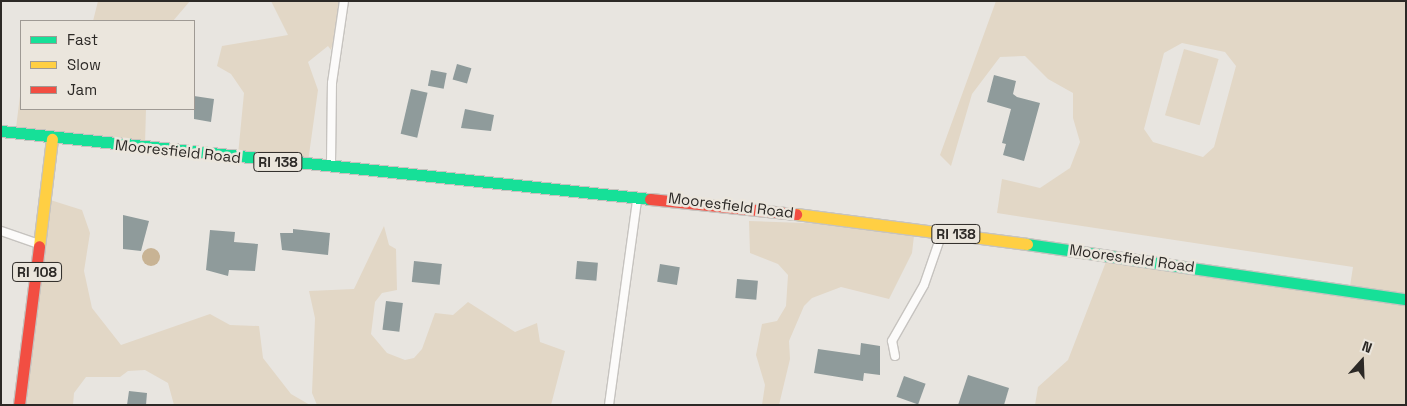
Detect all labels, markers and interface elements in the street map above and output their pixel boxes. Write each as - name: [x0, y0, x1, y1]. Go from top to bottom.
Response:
- legend: [20, 20, 195, 110]
- text: Fast: [67, 30, 98, 49]
- text: Slow: [67, 55, 101, 74]
- text: Jam: [67, 80, 97, 99]
- street label: Mooresfield Road: [114, 135, 242, 167]
- road number: RI 138: [253, 150, 303, 173]
- street label: Mooresfield Road: [667, 188, 795, 222]
- road number: RI 138: [931, 222, 981, 245]
- street label: Mooresfield Road: [1068, 240, 1196, 276]
- road number: RI 108: [12, 260, 62, 284]
- north arrow: [1337, 336, 1387, 386]
- text: N: [1360, 337, 1375, 357]

